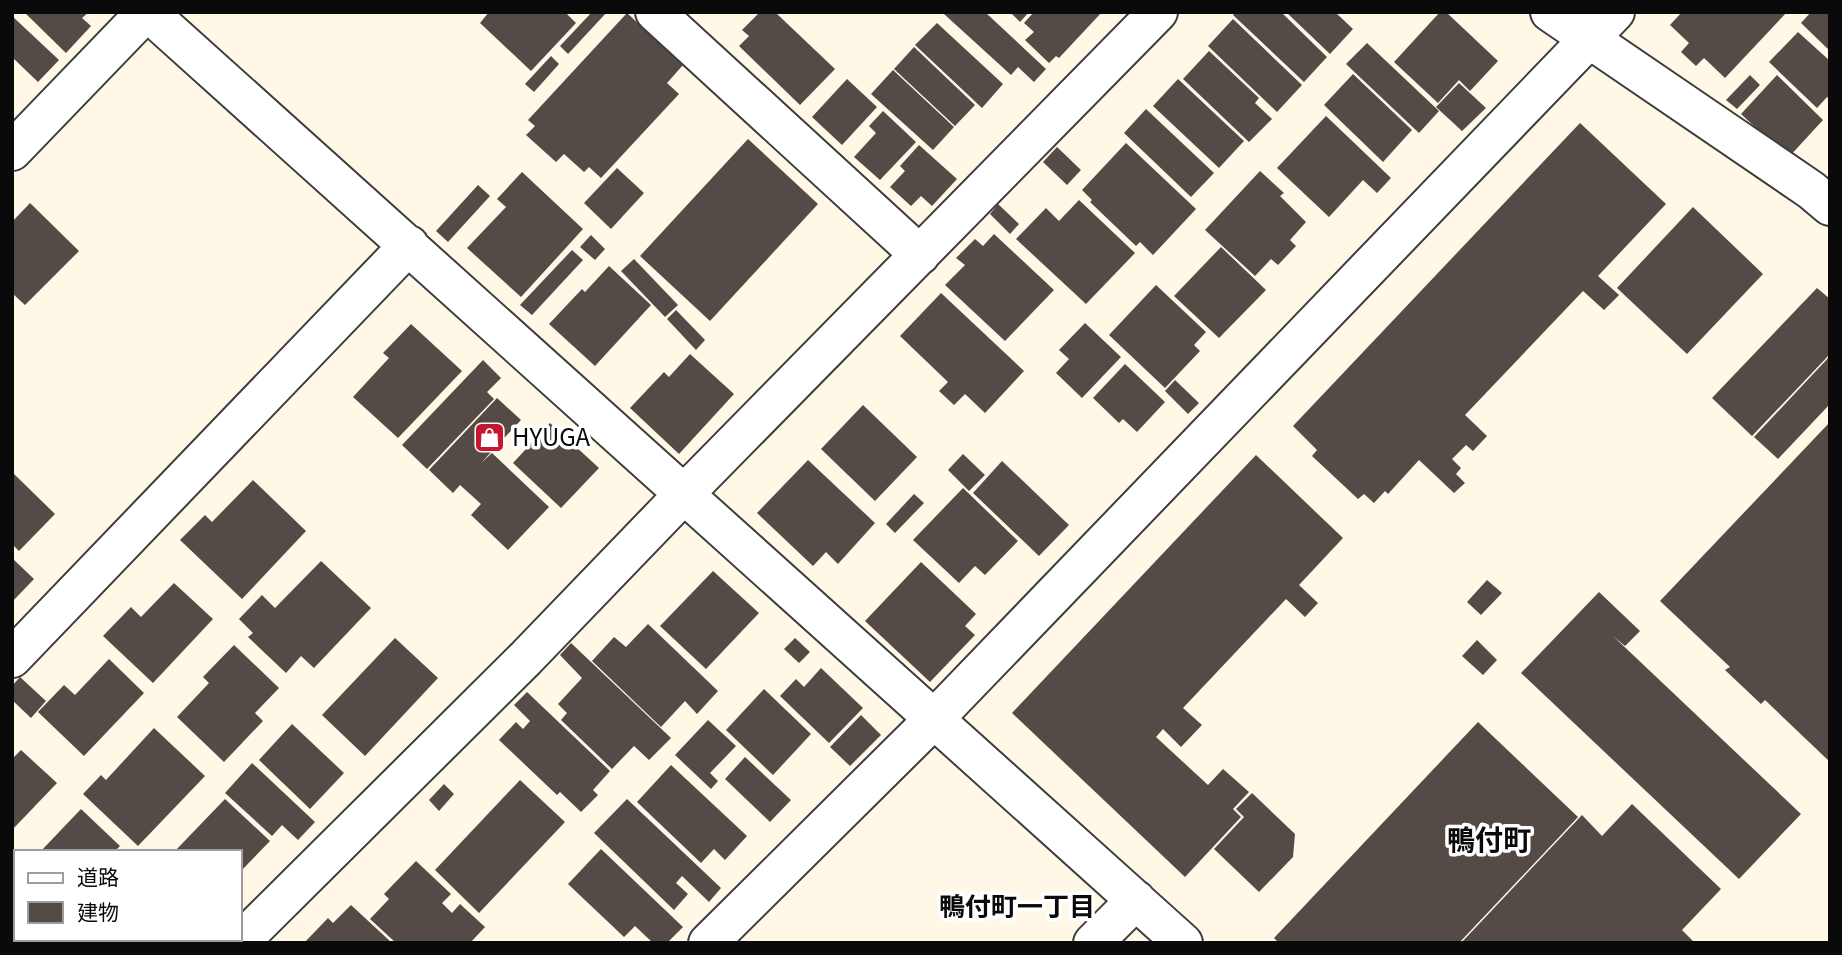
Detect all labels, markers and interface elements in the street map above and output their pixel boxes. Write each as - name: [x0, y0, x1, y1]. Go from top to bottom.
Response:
- place label: HYUGA: [512, 418, 591, 453]
- shop icon: HYUGA: [472, 421, 506, 455]
- district label: 鴨付町: [1447, 818, 1531, 858]
- legend: [14, 850, 242, 941]
- text: 道路: [77, 861, 119, 891]
- district label: 鴨付町一丁目: [939, 886, 1095, 923]
- text: 建物: [77, 896, 119, 926]

